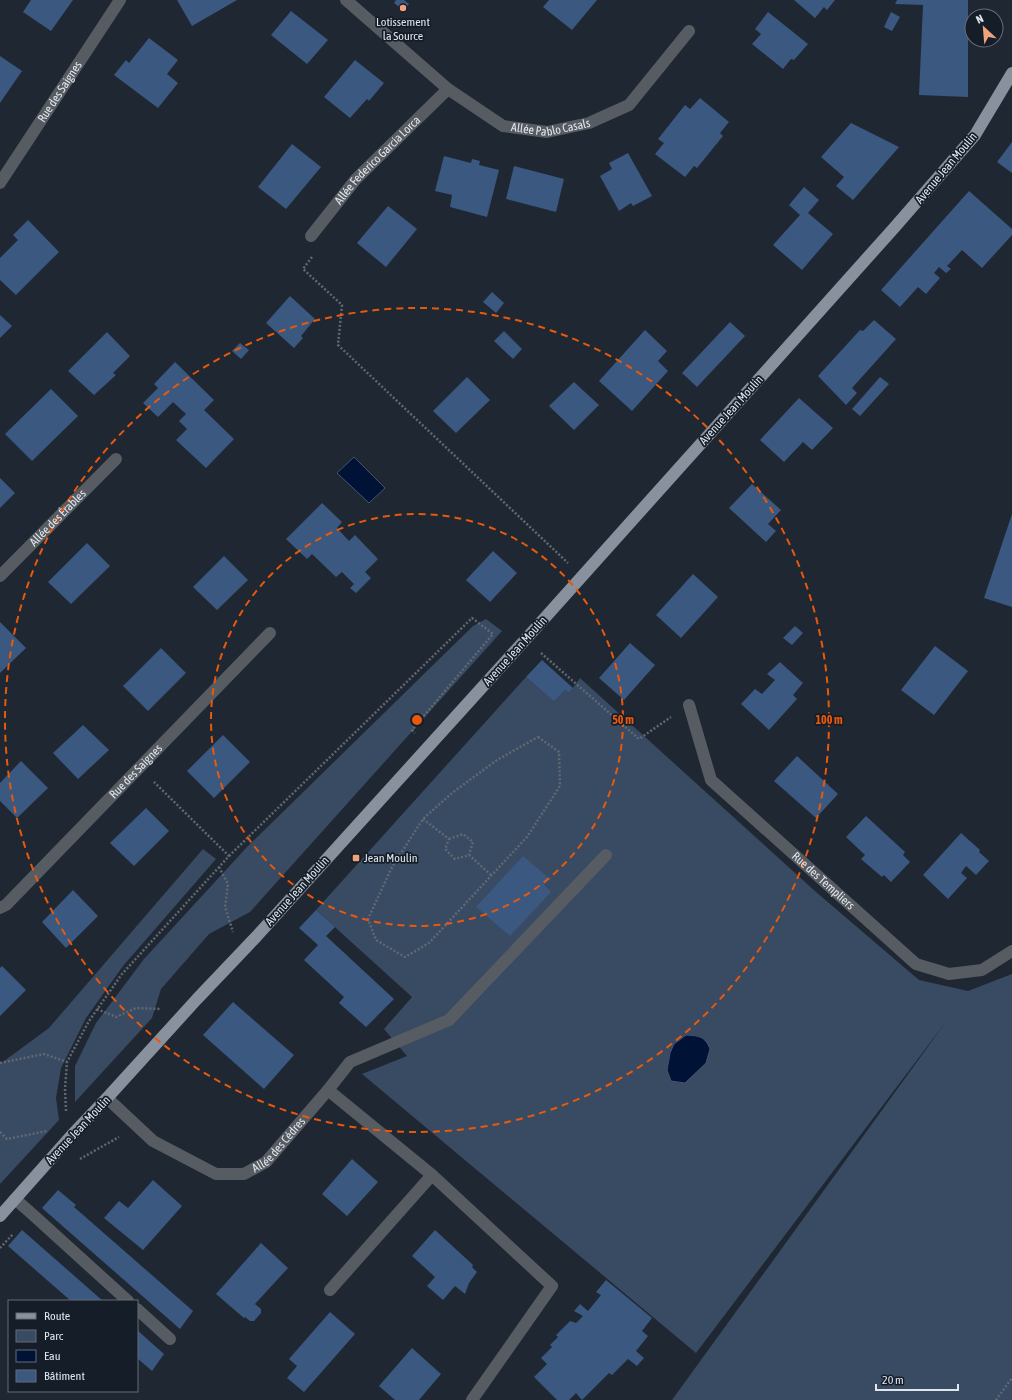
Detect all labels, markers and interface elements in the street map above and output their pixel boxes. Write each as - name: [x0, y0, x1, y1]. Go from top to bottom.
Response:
- marker: Lotissement la Source: [398, 3, 408, 13]
- north arrow: [964, 8, 1004, 48]
- text: N: [974, 12, 985, 26]
- place label: Lotissement la Source: [376, 15, 430, 43]
- street label: Rue des Saignes: [35, 59, 85, 125]
- street label: Allée Federico Garcia Lorca: [332, 113, 423, 207]
- street label: Allée Pablo Casals: [510, 116, 592, 139]
- street label: Avenue Jean Moulin: [912, 130, 980, 206]
- street label: Avenue Jean Moulin: [696, 372, 766, 448]
- street label: Allée des Érables: [27, 486, 89, 549]
- street label: Avenue Jean Moulin: [480, 613, 550, 689]
- centre of rings: [410, 713, 424, 727]
- text: 50 m: [612, 713, 634, 727]
- text: 100 m: [815, 713, 843, 727]
- street label: Rue des Saignes: [106, 741, 165, 801]
- street label: Rue des Templiers: [789, 849, 858, 913]
- place label: Jean Moulin: [364, 851, 418, 865]
- street label: Avenue Jean Moulin: [262, 853, 332, 929]
- marker: Jean Moulin: [351, 853, 361, 863]
- street label: Avenue Jean Moulin: [43, 1093, 113, 1167]
- street label: Allée des Cédres: [250, 1115, 308, 1175]
- legend: [8, 1300, 138, 1392]
- text: Route: [44, 1309, 70, 1323]
- text: Parc: [44, 1329, 64, 1343]
- text: Eau: [44, 1349, 61, 1363]
- scale bar: [876, 1366, 958, 1392]
- text: Bâtiment: [44, 1369, 85, 1383]
- text: 20 m: [882, 1373, 904, 1387]

